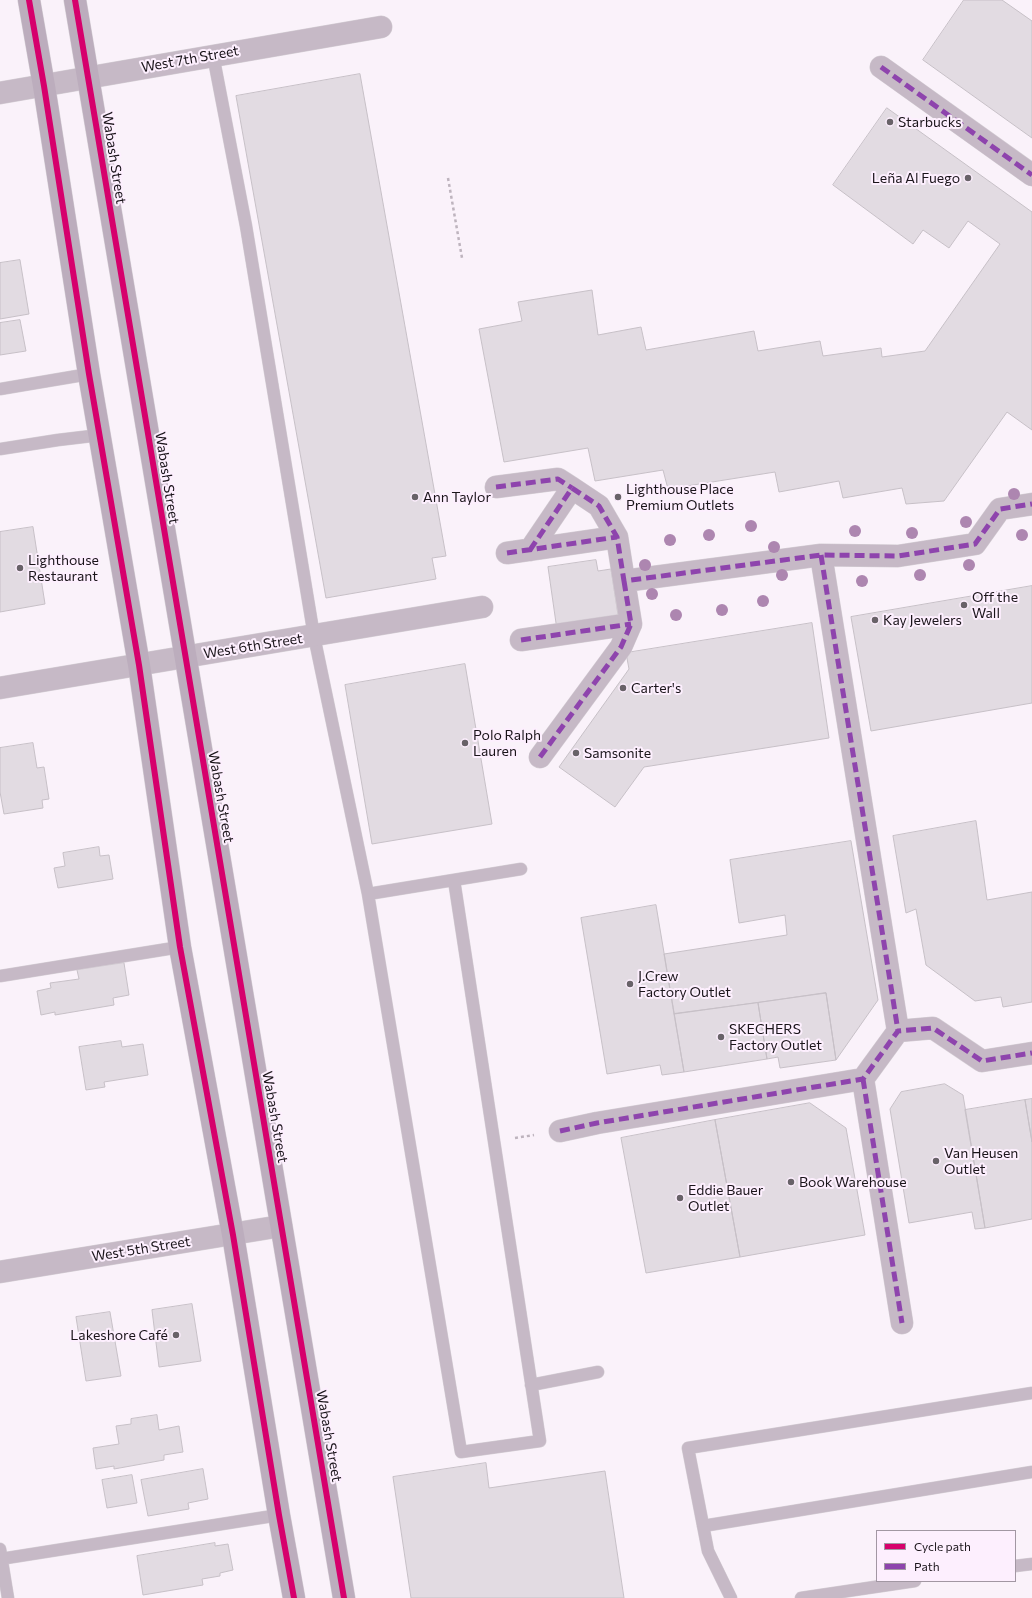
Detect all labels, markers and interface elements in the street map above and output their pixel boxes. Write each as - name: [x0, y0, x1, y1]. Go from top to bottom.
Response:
- street label: West 7th Street: [140, 42, 240, 76]
- street label: Wabash Street: [98, 111, 130, 205]
- place label: Starbucks: [898, 114, 962, 130]
- marker: Starbucks: [885, 117, 895, 127]
- place label: Leña Al Fuego: [872, 170, 960, 186]
- marker: Leña Al Fuego: [963, 173, 973, 183]
- street label: Wabash Street: [151, 431, 183, 525]
- place label: Lighthouse Place Premium Outlets: [626, 481, 734, 514]
- place label: Ann Taylor: [423, 489, 491, 505]
- marker: Ann Taylor: [410, 492, 420, 502]
- marker: Lighthouse Place Premium Outlets: [613, 492, 623, 502]
- place label: Lighthouse Restaurant: [28, 552, 99, 584]
- marker: Lighthouse Restaurant: [15, 563, 25, 573]
- place label: Off the Wall: [972, 589, 1018, 622]
- marker: Off the Wall: [959, 600, 969, 610]
- place label: Kay Jewelers: [883, 612, 962, 628]
- marker: Kay Jewelers: [870, 615, 880, 625]
- street label: West 6th Street: [202, 630, 304, 662]
- place label: Carter's: [631, 680, 681, 696]
- marker: Carter's: [618, 683, 628, 693]
- place label: Polo Ralph Lauren: [473, 727, 541, 760]
- marker: Polo Ralph Lauren: [460, 738, 470, 748]
- place label: Samsonite: [584, 745, 651, 761]
- marker: Samsonite: [571, 748, 581, 758]
- street label: Wabash Street: [205, 750, 237, 844]
- place label: J.Crew Factory Outlet: [638, 968, 731, 1000]
- marker: J.Crew Factory Outlet: [625, 979, 635, 989]
- place label: SKECHERS Factory Outlet: [729, 1021, 822, 1054]
- marker: SKECHERS Factory Outlet: [716, 1032, 726, 1042]
- street label: Wabash Street: [259, 1070, 291, 1164]
- place label: Van Heusen Outlet: [944, 1145, 1018, 1178]
- marker: Van Heusen Outlet: [931, 1156, 941, 1166]
- place label: Book Warehouse: [799, 1174, 907, 1190]
- marker: Book Warehouse: [786, 1177, 796, 1187]
- place label: Eddie Bauer Outlet: [688, 1182, 763, 1214]
- marker: Eddie Bauer Outlet: [675, 1193, 685, 1203]
- street label: West 5th Street: [91, 1233, 191, 1265]
- place label: Lakeshore Café: [70, 1327, 168, 1343]
- marker: Lakeshore Café: [171, 1330, 181, 1340]
- street label: Wabash Street: [313, 1389, 345, 1483]
- legend: [876, 1530, 1016, 1582]
- text: Cycle path: [914, 1539, 971, 1553]
- text: Path: [914, 1559, 940, 1573]

